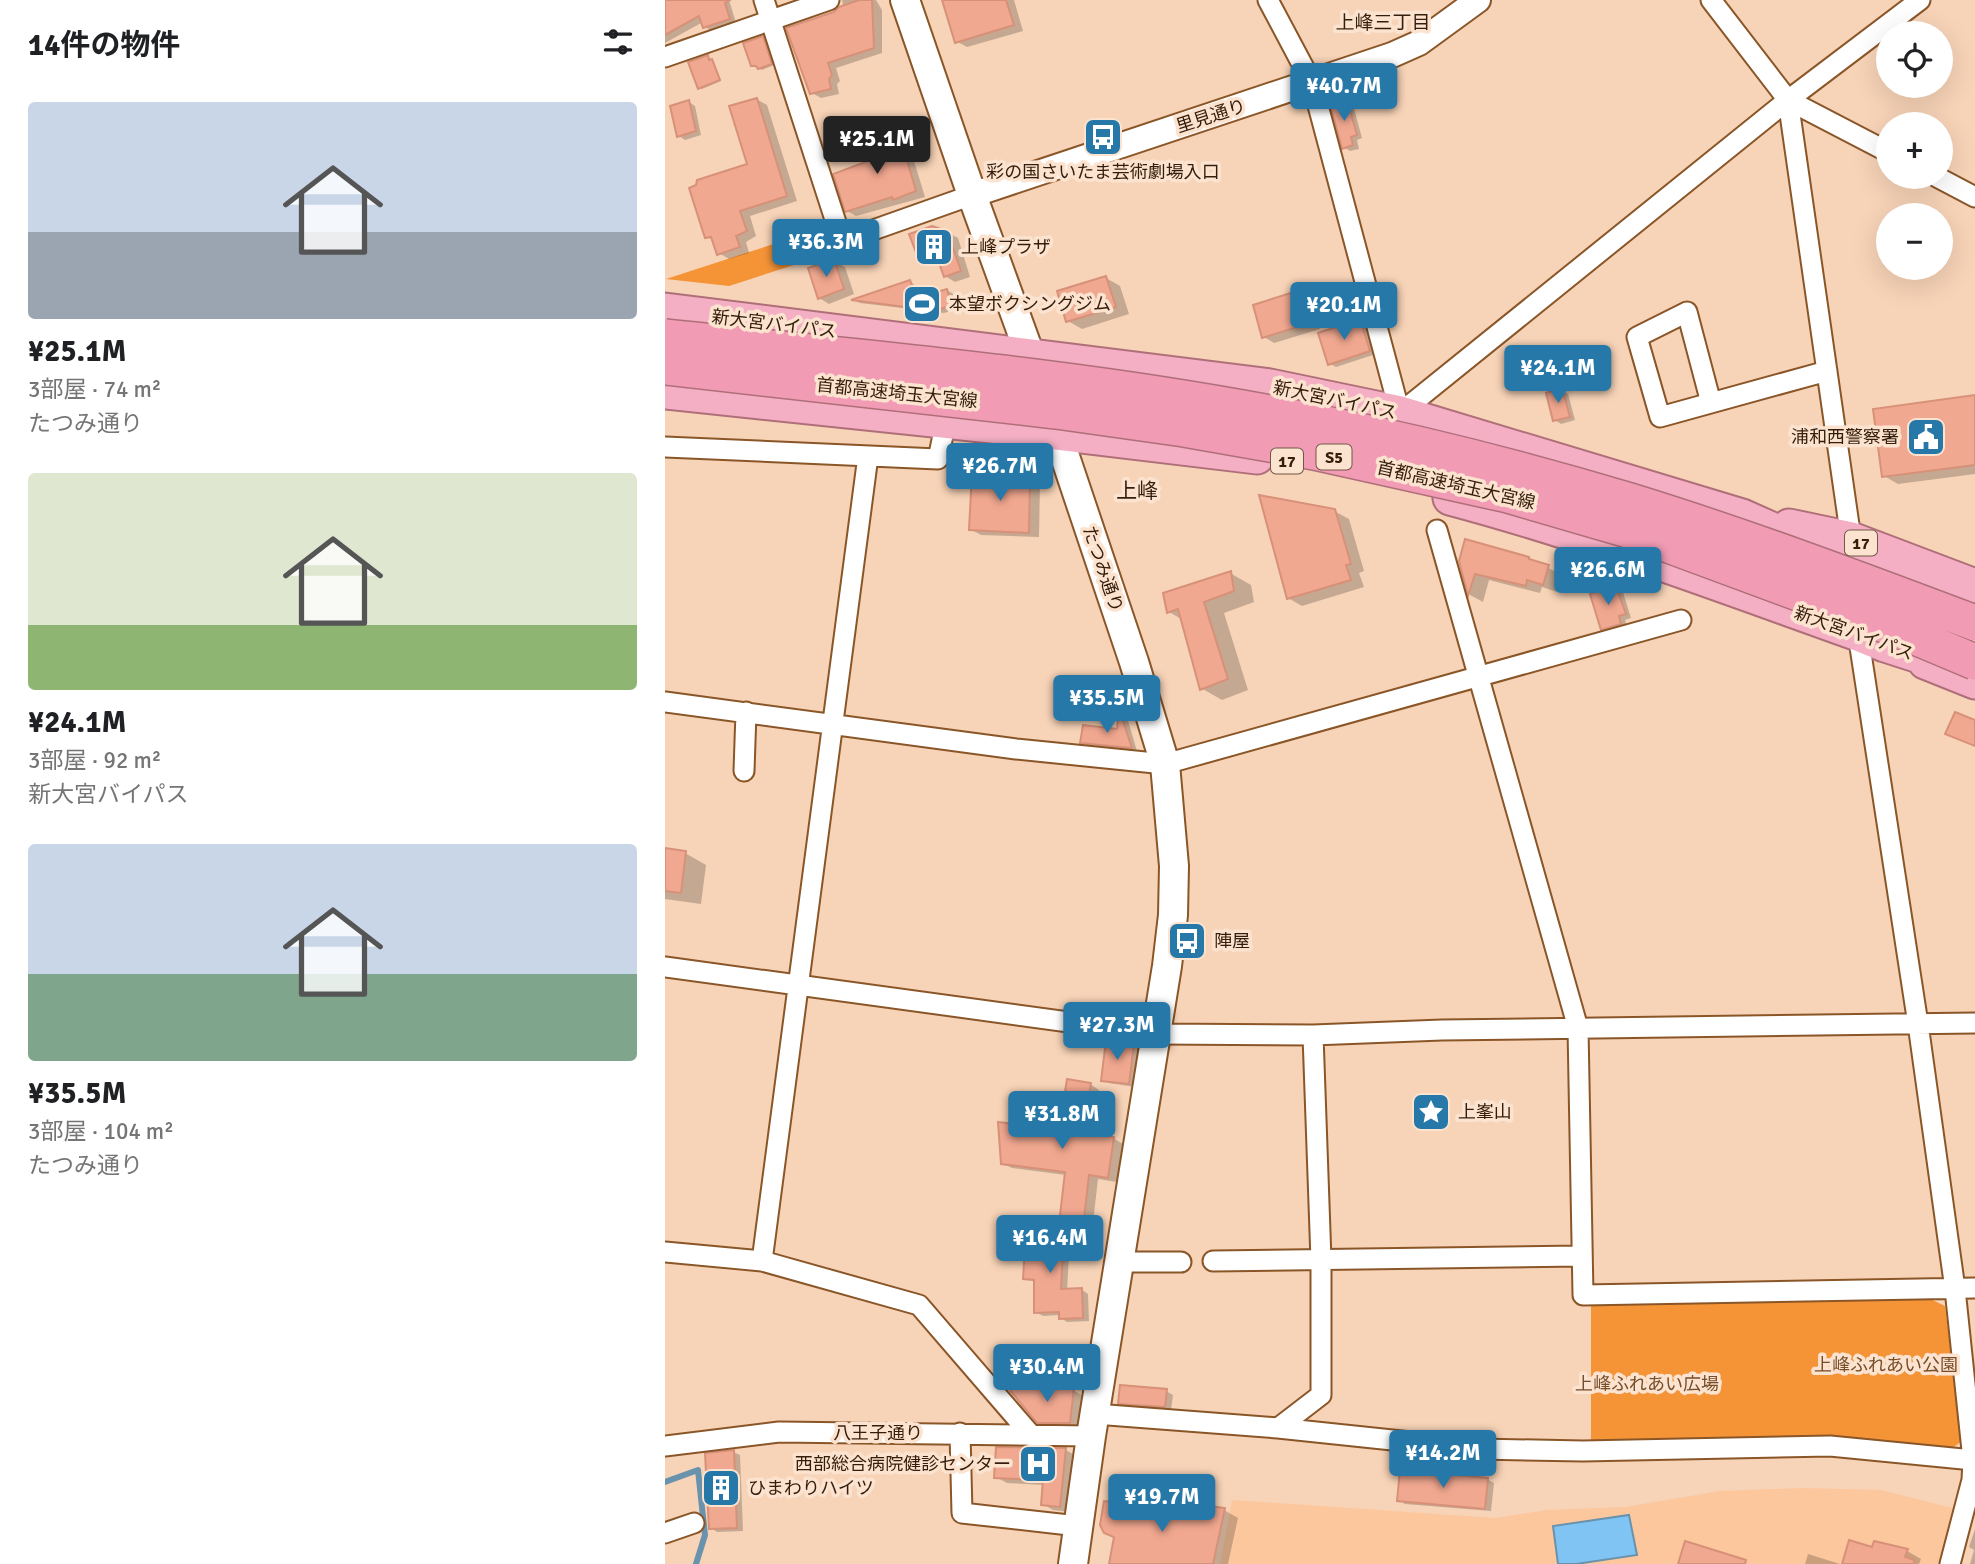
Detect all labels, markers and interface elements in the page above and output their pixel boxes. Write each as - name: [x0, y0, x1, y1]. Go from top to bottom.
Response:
- district label: 上峰三丁目: [1335, 11, 1431, 35]
- map controls: [1876, 21, 1953, 280]
- button: locate: [1876, 21, 1953, 98]
- icon: filters: [599, 23, 637, 61]
- text: 14件の物件: [28, 27, 180, 64]
- pin: ¥40.7M: [1287, 64, 1401, 123]
- text: ¥40.7M: [1306, 71, 1382, 100]
- street label: 里見通り: [1173, 94, 1249, 138]
- button: +: [1876, 112, 1953, 189]
- pin: ¥25.1M: [820, 116, 934, 176]
- bus stop icon: 彩の国さいたま芸術劇場入口: [1082, 116, 1124, 158]
- text: ¥25.1M: [839, 124, 915, 153]
- icon: home: [270, 147, 396, 273]
- place label: 彩の国さいたま芸術劇場入口: [986, 161, 1220, 183]
- button: −: [1876, 203, 1953, 280]
- pin: ¥36.3M: [769, 219, 883, 279]
- building icon: 上峰プラザ: [913, 226, 955, 268]
- text: ¥36.3M: [788, 227, 864, 256]
- place label: 上峰プラザ: [961, 236, 1051, 258]
- pin: ¥20.1M: [1287, 282, 1401, 342]
- sports icon: 本望ボクシングジム: [901, 283, 943, 325]
- text: ¥20.1M: [1306, 290, 1382, 319]
- place label: 本望ボクシングジム: [949, 293, 1111, 315]
- street label: 新大宮バイパス: [710, 305, 838, 343]
- text: ¥25.1M: [28, 333, 126, 370]
- pin: ¥24.1M: [1501, 346, 1615, 405]
- text: ¥24.1M: [1520, 353, 1596, 382]
- street label: 首都高速埼玉大宮線: [815, 374, 979, 412]
- text: 3部屋 · 74 m²: [28, 375, 161, 404]
- street label: 新大宮バイパス: [1271, 376, 1399, 424]
- text: たつみ通り: [28, 409, 143, 438]
- public building icon: 浦和西警察署: [1905, 416, 1947, 458]
- place label: 浦和西警察署: [1791, 426, 1899, 448]
- pin: ¥26.7M: [943, 444, 1057, 503]
- road number: S5: [1317, 445, 1351, 470]
- road number: 17: [1271, 448, 1303, 474]
- text: ¥26.7M: [962, 451, 1038, 480]
- street label: 首都高速埼玉大宮線: [1375, 456, 1537, 514]
- district label: 上峰: [1116, 478, 1158, 504]
- icon: home: [270, 518, 396, 644]
- street label: たつみ通り: [1078, 523, 1128, 615]
- road number: 17: [1845, 530, 1877, 556]
- pin: ¥26.6M: [1551, 548, 1665, 607]
- text: ¥26.6M: [1570, 555, 1646, 584]
- street label: 新大宮バイパス: [1791, 601, 1917, 665]
- pin: ¥35.5M: [1050, 676, 1164, 735]
- text: ¥35.5M: [1069, 683, 1145, 712]
- text: ¥24.1M: [28, 704, 126, 741]
- text: 3部屋 · 92 m²: [28, 746, 161, 775]
- text: 新大宮バイパス: [28, 780, 189, 809]
- icon: home: [270, 889, 396, 1015]
- bus stop icon: 陣屋: [1166, 920, 1208, 962]
- place label: 陣屋: [1214, 930, 1250, 952]
- pin: ¥27.3M: [1060, 1002, 1174, 1062]
- text: ¥27.3M: [1079, 1010, 1155, 1039]
- text: ¥35.5M: [28, 1075, 126, 1112]
- place icon: 上峯山: [1410, 1091, 1452, 1133]
- pin: ¥31.8M: [1005, 1092, 1119, 1151]
- text: ¥31.8M: [1024, 1099, 1100, 1128]
- place label: 上峯山: [1458, 1101, 1512, 1123]
- text: 3部屋 · 104 m²: [28, 1117, 174, 1146]
- text: たつみ通り: [28, 1151, 143, 1180]
- pin: ¥16.4M: [993, 1216, 1107, 1275]
- text: ¥16.4M: [1012, 1223, 1088, 1252]
- pin: ¥30.4M: [990, 1344, 1104, 1404]
- text: ¥30.4M: [1009, 1352, 1085, 1381]
- park label: 上峰ふれあい公園: [1814, 1354, 1958, 1376]
- park label: 上峰ふれあい広場: [1575, 1373, 1719, 1395]
- street label: 八王子通り: [833, 1422, 923, 1444]
- pin: ¥14.2M: [1386, 1430, 1500, 1490]
- text: ¥14.2M: [1405, 1438, 1481, 1467]
- hospital icon: 西部総合病院健診センター: [1017, 1443, 1059, 1485]
- place label: 西部総合病院健診センター: [795, 1453, 1011, 1475]
- building icon: ひまわりハイツ: [700, 1467, 742, 1509]
- pin: ¥19.7M: [1105, 1474, 1219, 1534]
- place label: ひまわりハイツ: [748, 1477, 874, 1499]
- text: ¥19.7M: [1124, 1482, 1200, 1511]

